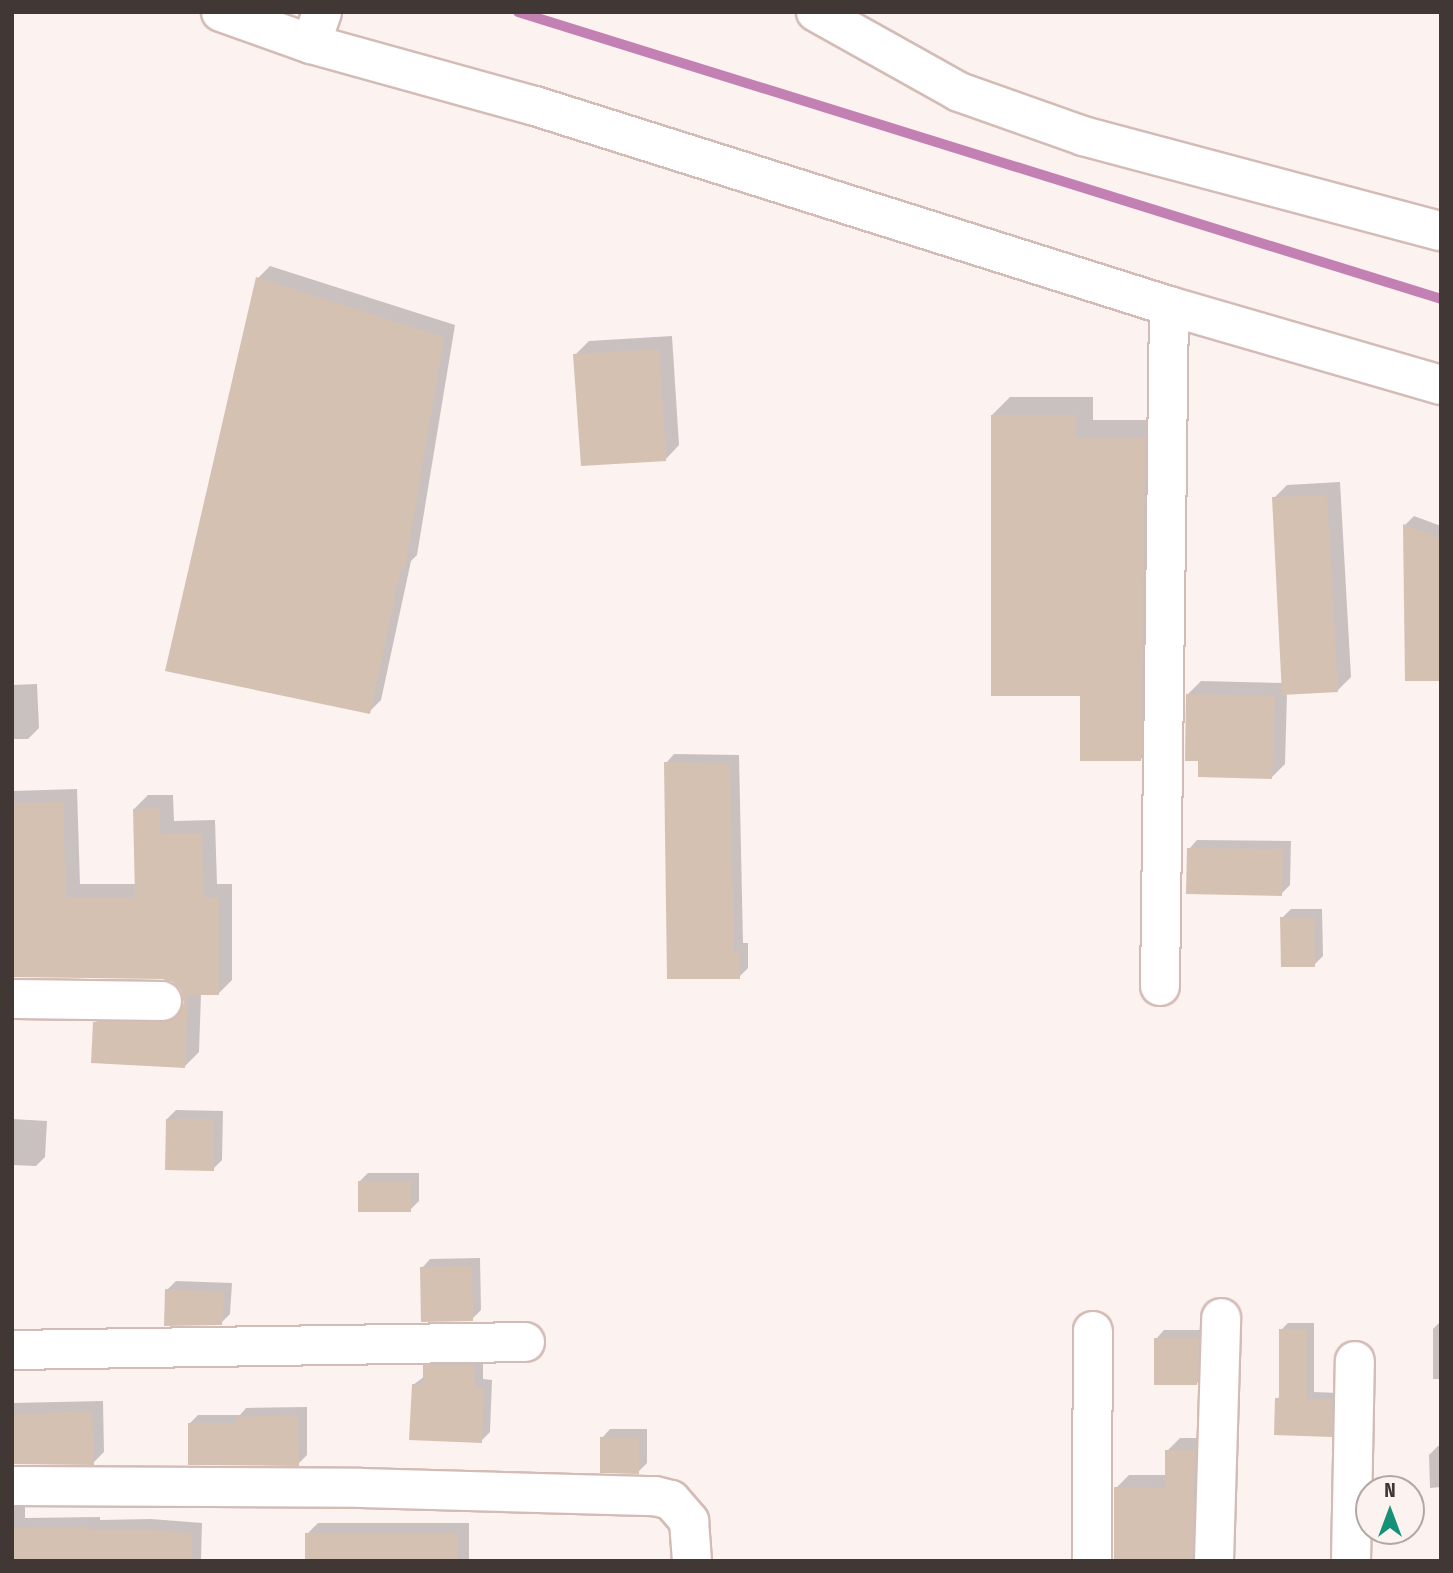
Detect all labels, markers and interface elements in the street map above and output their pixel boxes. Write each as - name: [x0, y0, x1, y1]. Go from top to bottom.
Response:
- north arrow: [1355, 1475, 1425, 1545]
- text: N: [1384, 1479, 1396, 1502]

